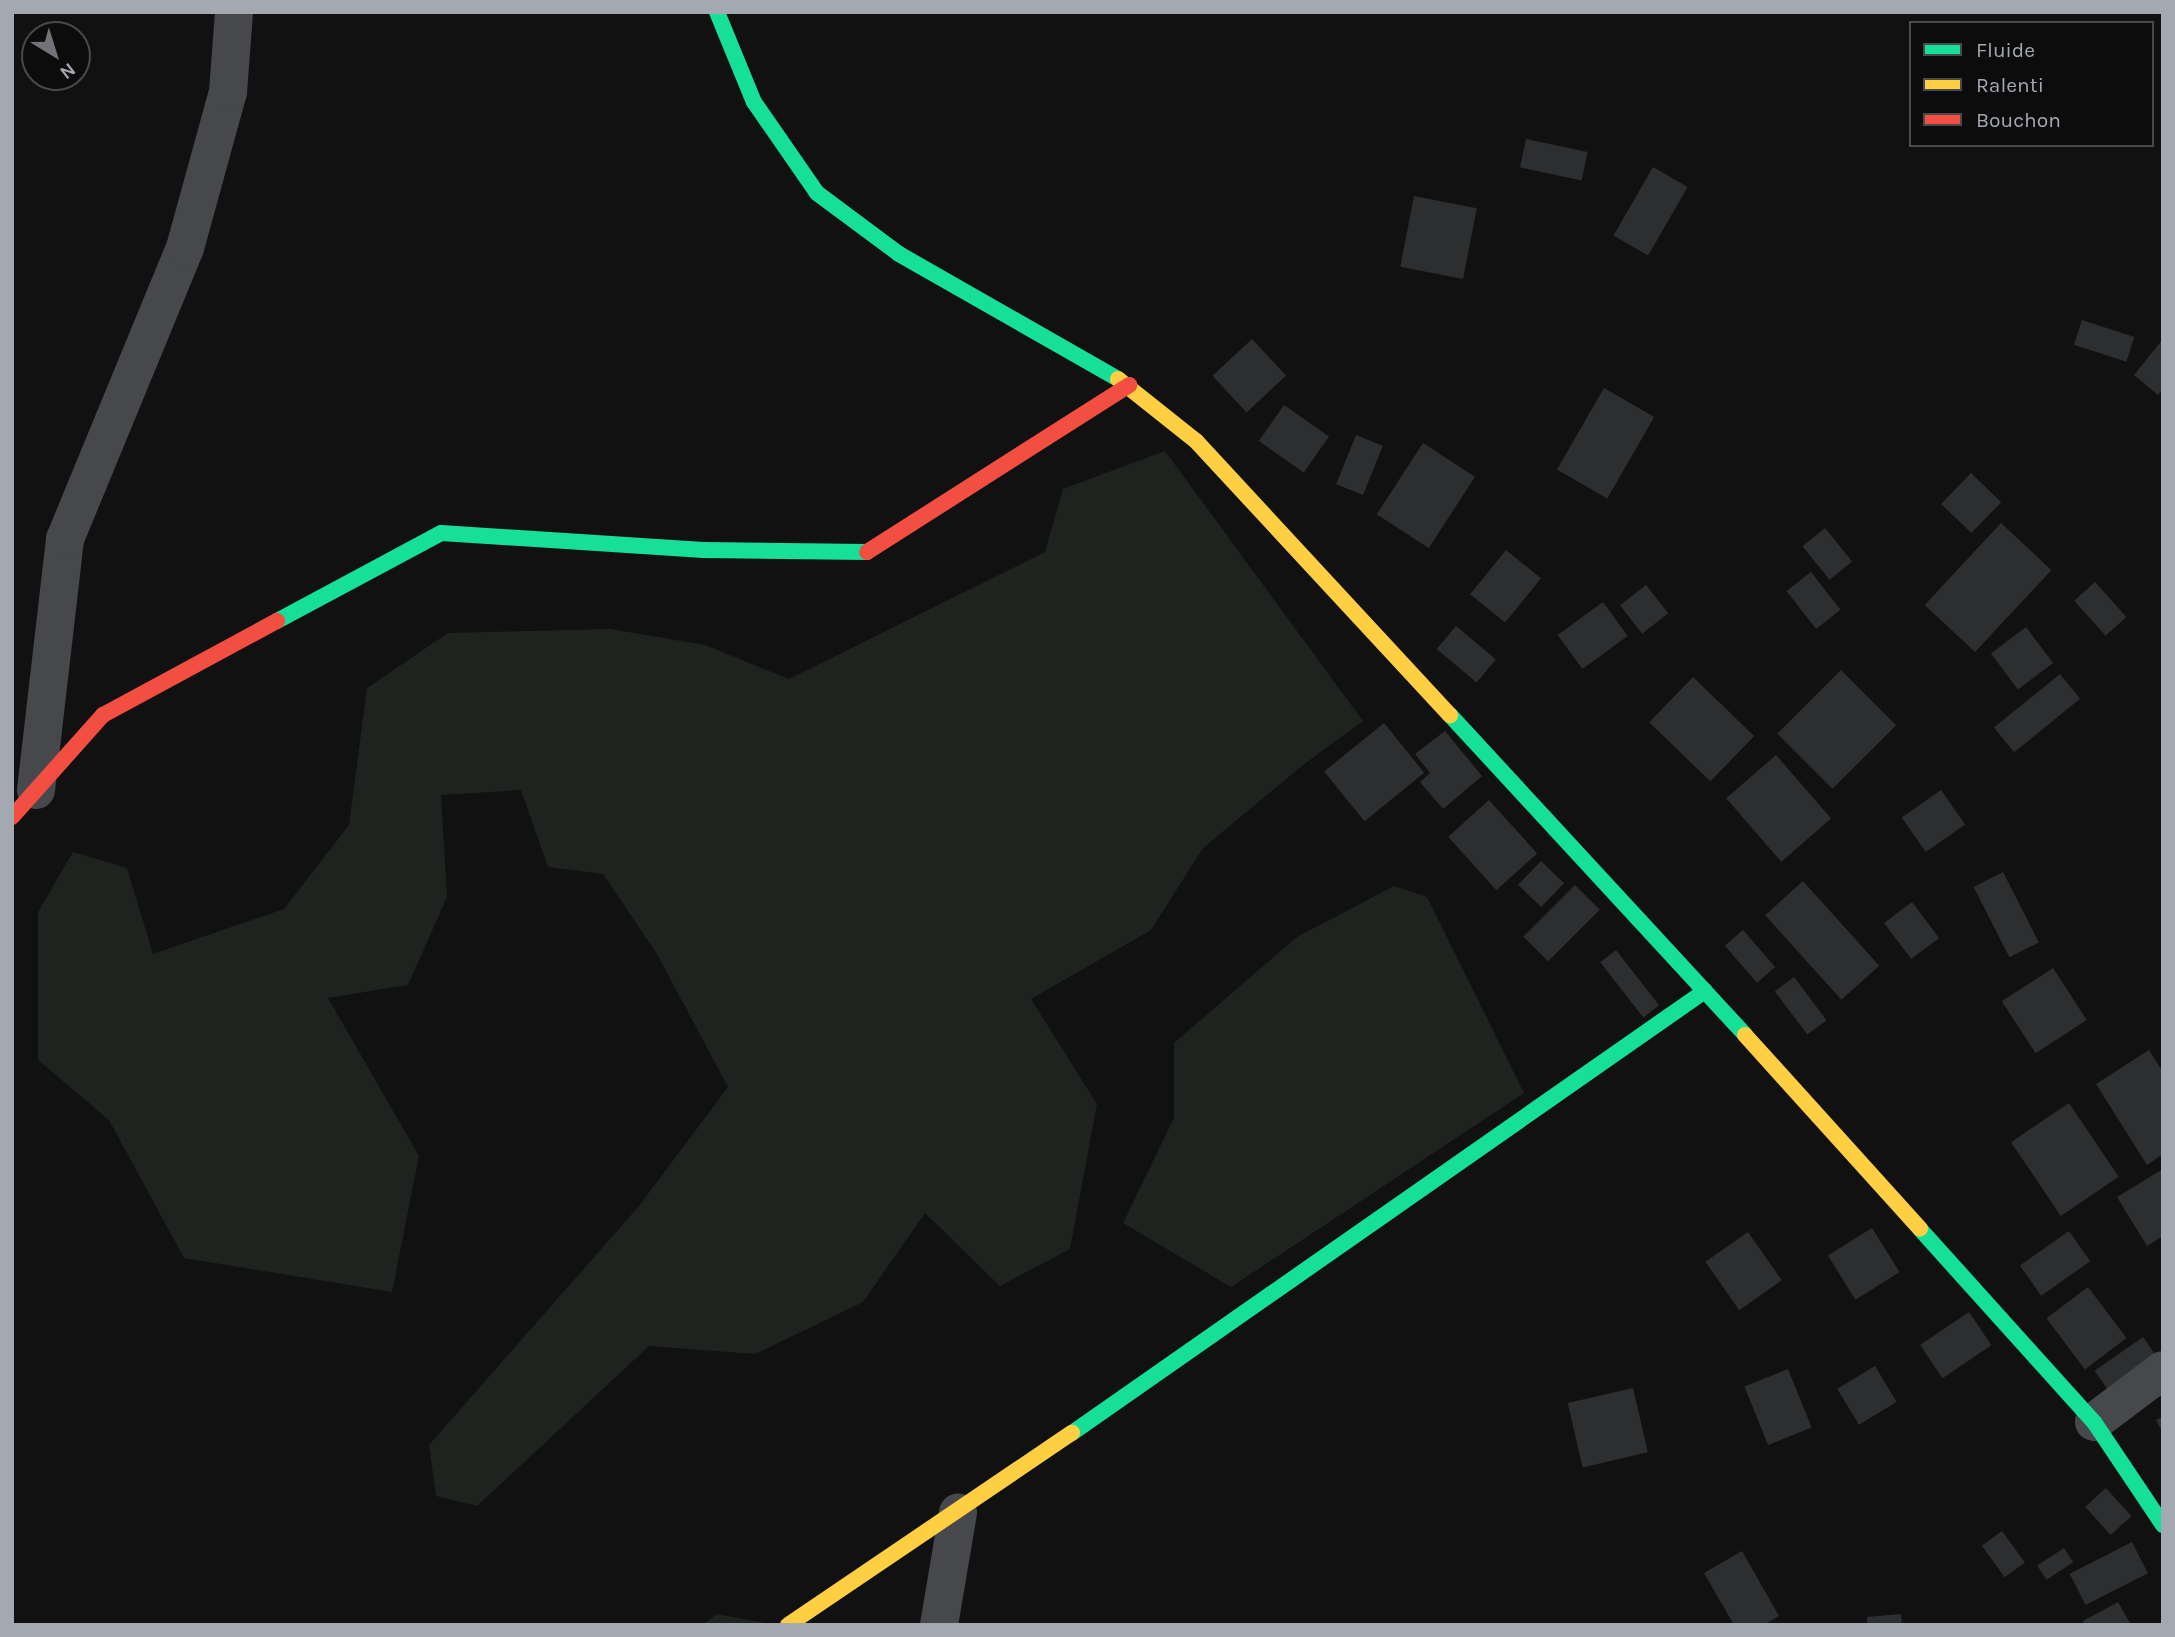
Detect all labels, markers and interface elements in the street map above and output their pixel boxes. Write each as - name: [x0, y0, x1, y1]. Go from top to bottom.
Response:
- north arrow: [21, 21, 91, 91]
- legend: [1909, 21, 2154, 147]
- text: Fluide: [1976, 38, 2035, 62]
- text: N: [56, 58, 80, 84]
- text: Ralenti: [1976, 73, 2044, 97]
- text: Bouchon: [1976, 108, 2061, 132]

